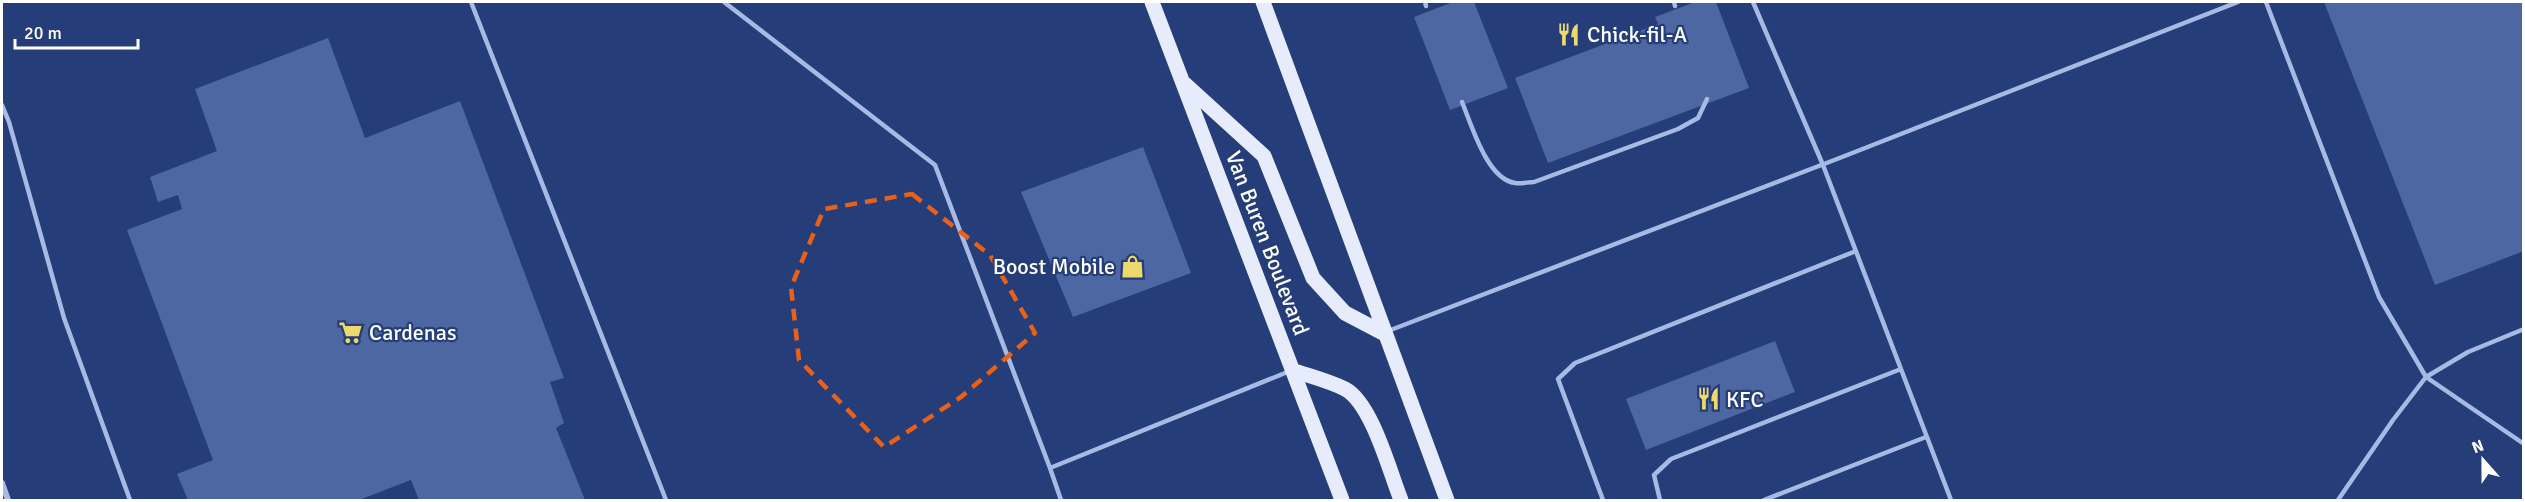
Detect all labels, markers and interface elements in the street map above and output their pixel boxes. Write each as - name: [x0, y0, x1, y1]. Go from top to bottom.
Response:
- scale bar: [15, 12, 138, 50]
- restaurant icon: Chick-fil-A: [1556, 21, 1582, 47]
- place label: Chick-fil-A: [1587, 21, 1688, 48]
- text: 20 m: [24, 22, 62, 44]
- street label: Van Buren Boulevard: [1220, 147, 1315, 339]
- place label: Boost Mobile: [993, 253, 1115, 280]
- shop icon: Boost Mobile: [1120, 253, 1146, 279]
- supermarket icon: Cardenas: [338, 319, 364, 345]
- place label: Cardenas: [369, 319, 457, 346]
- restaurant icon: KFC: [1695, 386, 1721, 412]
- place label: KFC: [1726, 386, 1764, 413]
- north arrow: [2453, 430, 2513, 490]
- text: N: [2469, 436, 2487, 458]

